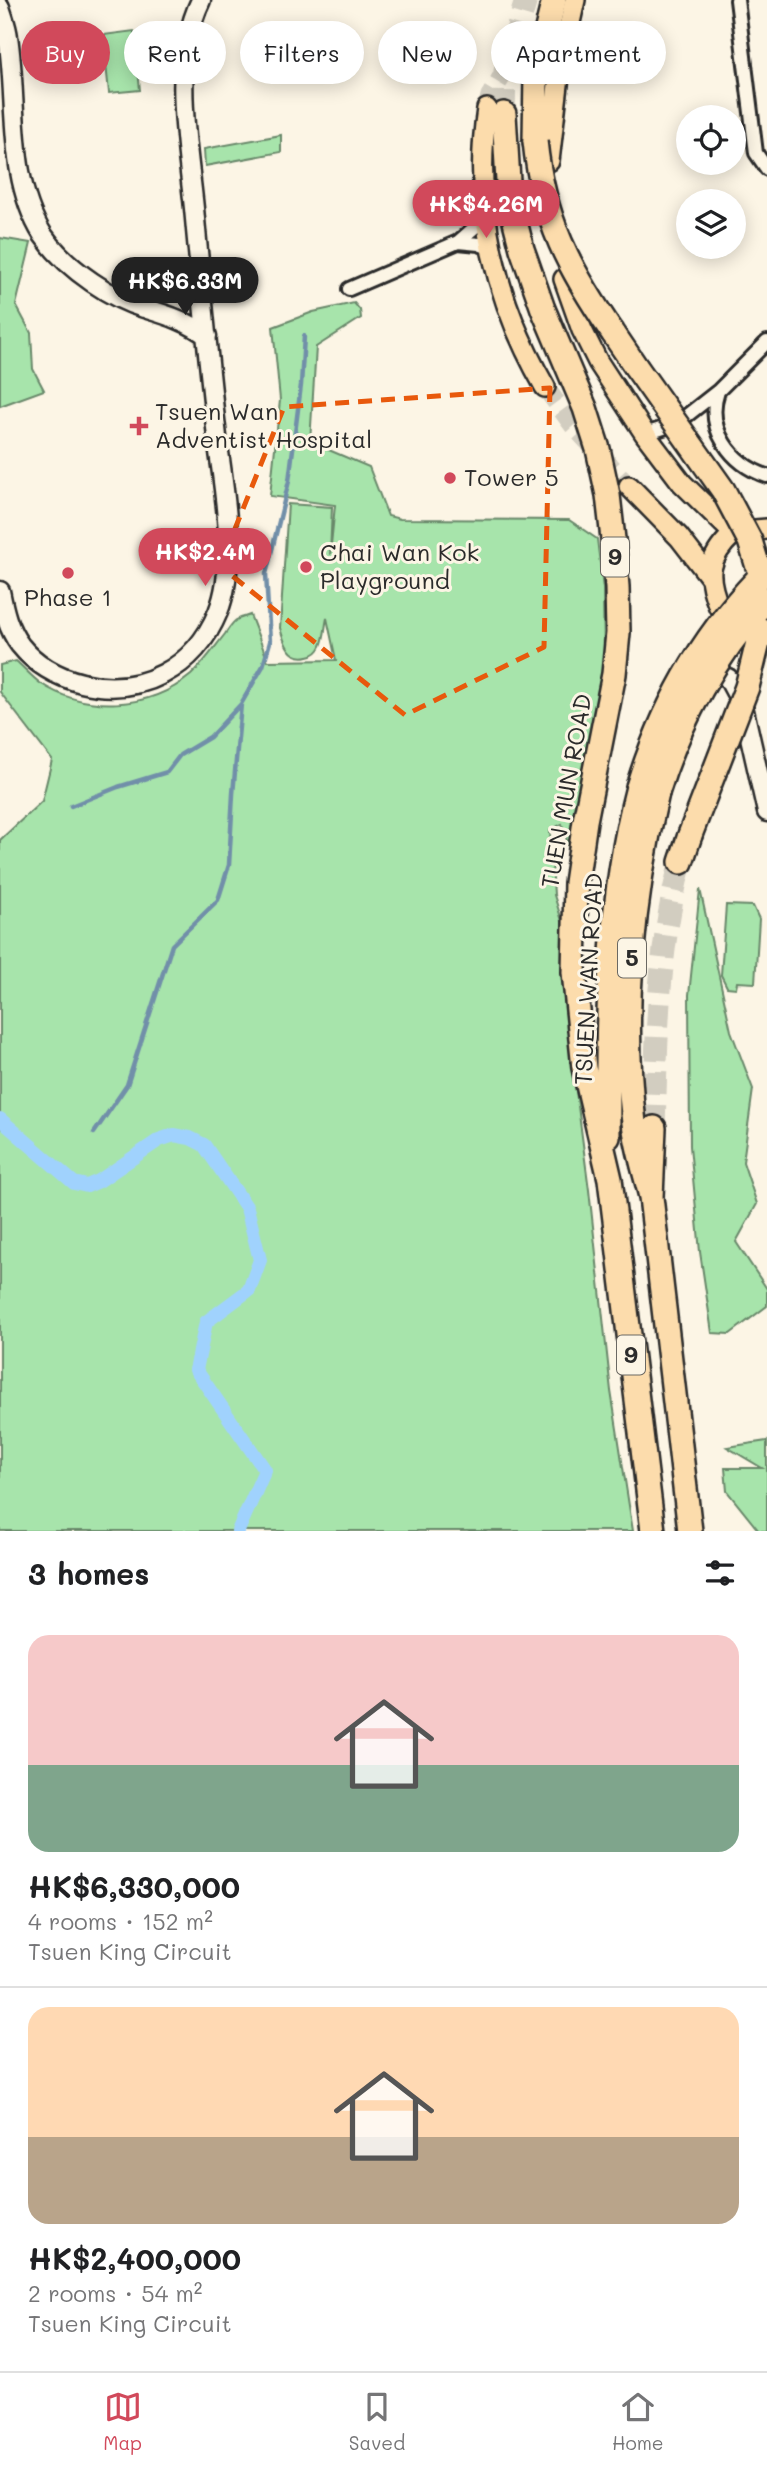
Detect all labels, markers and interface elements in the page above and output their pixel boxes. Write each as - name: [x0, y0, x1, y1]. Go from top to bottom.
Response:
- chip: Buy: [21, 21, 110, 84]
- chip: Rent: [124, 21, 226, 84]
- chip: Filters: [240, 21, 364, 84]
- chip: New: [378, 21, 477, 84]
- chip: Apartment: [491, 21, 666, 84]
- map controls: [676, 105, 746, 259]
- button: locate: [676, 105, 746, 175]
- pin: HK$4.26M: [414, 180, 558, 240]
- text: HK$4.26M: [429, 188, 543, 218]
- button: layers: [676, 189, 746, 259]
- pin: HK$6.33M: [113, 258, 257, 317]
- text: HK$6.33M: [127, 265, 243, 295]
- place label: Tsuen Wan Adventist Hospital: [155, 395, 372, 454]
- marker: Tsuen Wan Adventist Hospital: [129, 416, 149, 436]
- place label: Tower 5: [464, 461, 559, 492]
- marker: Tower 5: [442, 470, 458, 486]
- pin: HK$2.4M: [140, 528, 270, 588]
- text: HK$2.4M: [155, 536, 256, 566]
- place label: Chai Wan Kok Playground: [320, 536, 479, 595]
- road number: 9: [601, 538, 629, 576]
- marker: Chai Wan Kok Playground: [298, 559, 314, 575]
- marker: Phase 1: [60, 565, 76, 581]
- place label: Phase 1: [24, 581, 112, 612]
- street label: TUEN MUN ROAD: [533, 691, 598, 890]
- street label: TSUEN WAN ROAD: [566, 872, 609, 1086]
- road number: 5: [618, 939, 646, 978]
- road number: 9: [617, 1336, 645, 1374]
- text: 3 homes: [28, 1553, 149, 1593]
- icon: filters: [701, 1554, 739, 1592]
- icon: home: [321, 1681, 447, 1807]
- text: HK$6,330,000: [28, 1866, 240, 1906]
- text: 4 rooms · 152 m²: [28, 1906, 213, 1936]
- text: Tsuen King Circuit: [28, 1936, 232, 1966]
- icon: home: [321, 2053, 447, 2179]
- text: HK$2,400,000: [28, 2238, 241, 2278]
- text: 2 rooms · 54 m²: [28, 2278, 203, 2308]
- text: Tsuen King Circuit: [28, 2308, 232, 2338]
- tab: Map: [103, 2388, 142, 2455]
- tab: Saved: [349, 2388, 405, 2455]
- tab: Home: [612, 2388, 664, 2455]

